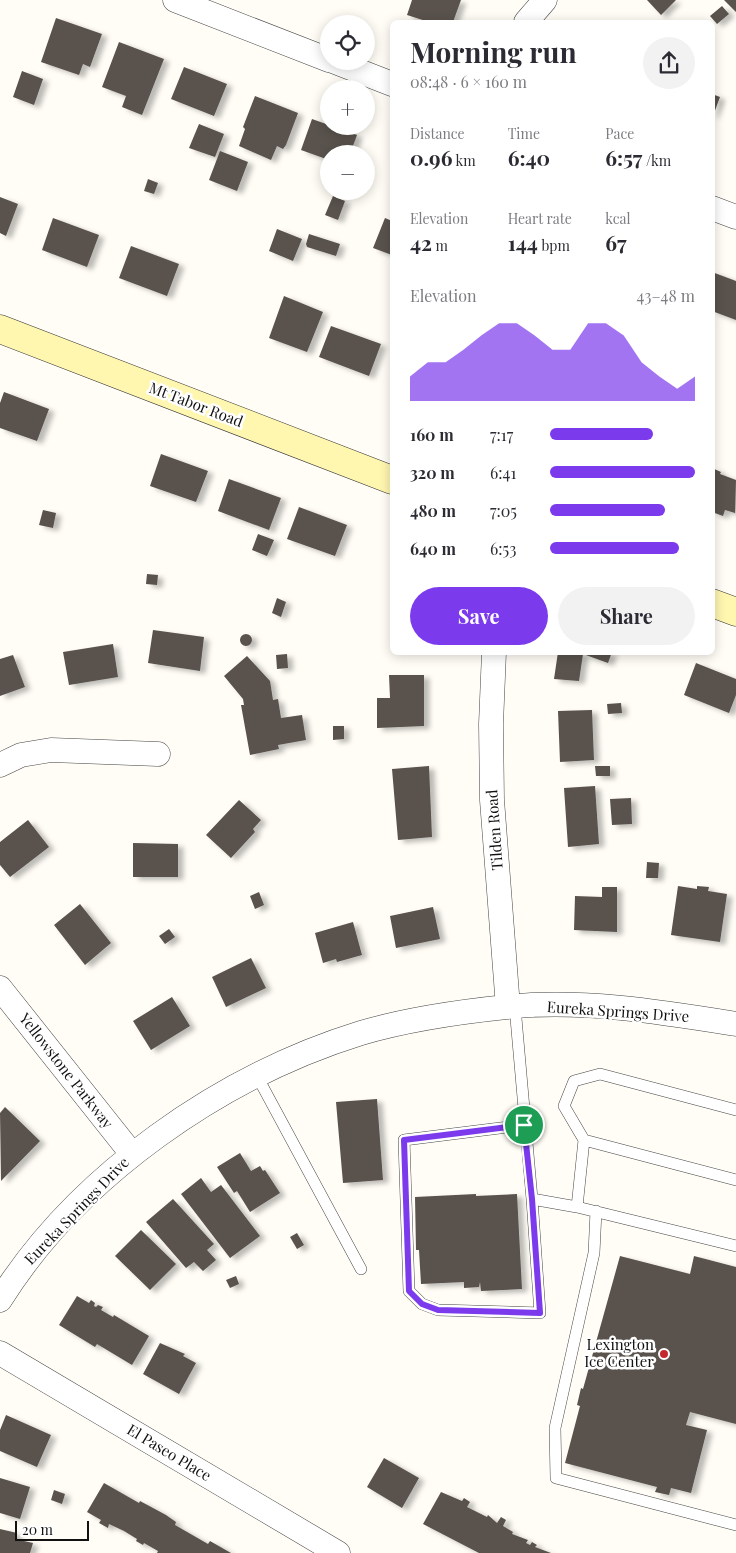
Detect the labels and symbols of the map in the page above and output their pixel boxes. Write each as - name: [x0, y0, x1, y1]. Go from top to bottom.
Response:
- street label: Mt Tabor Road: [147, 377, 246, 431]
- street label: Tilden Road: [481, 789, 507, 871]
- street label: Eureka Springs Drive: [546, 996, 690, 1026]
- street label: Yellowstone Parkway: [15, 1008, 118, 1132]
- pin: [503, 1104, 545, 1146]
- street label: Eureka Springs Drive: [20, 1152, 133, 1269]
- place label: Lexington Ice Center: [584, 1334, 654, 1371]
- marker: Lexington Ice Center: [658, 1348, 670, 1360]
- street label: El Paseo Place: [124, 1419, 215, 1485]
- scale bar: [15, 1518, 89, 1541]

